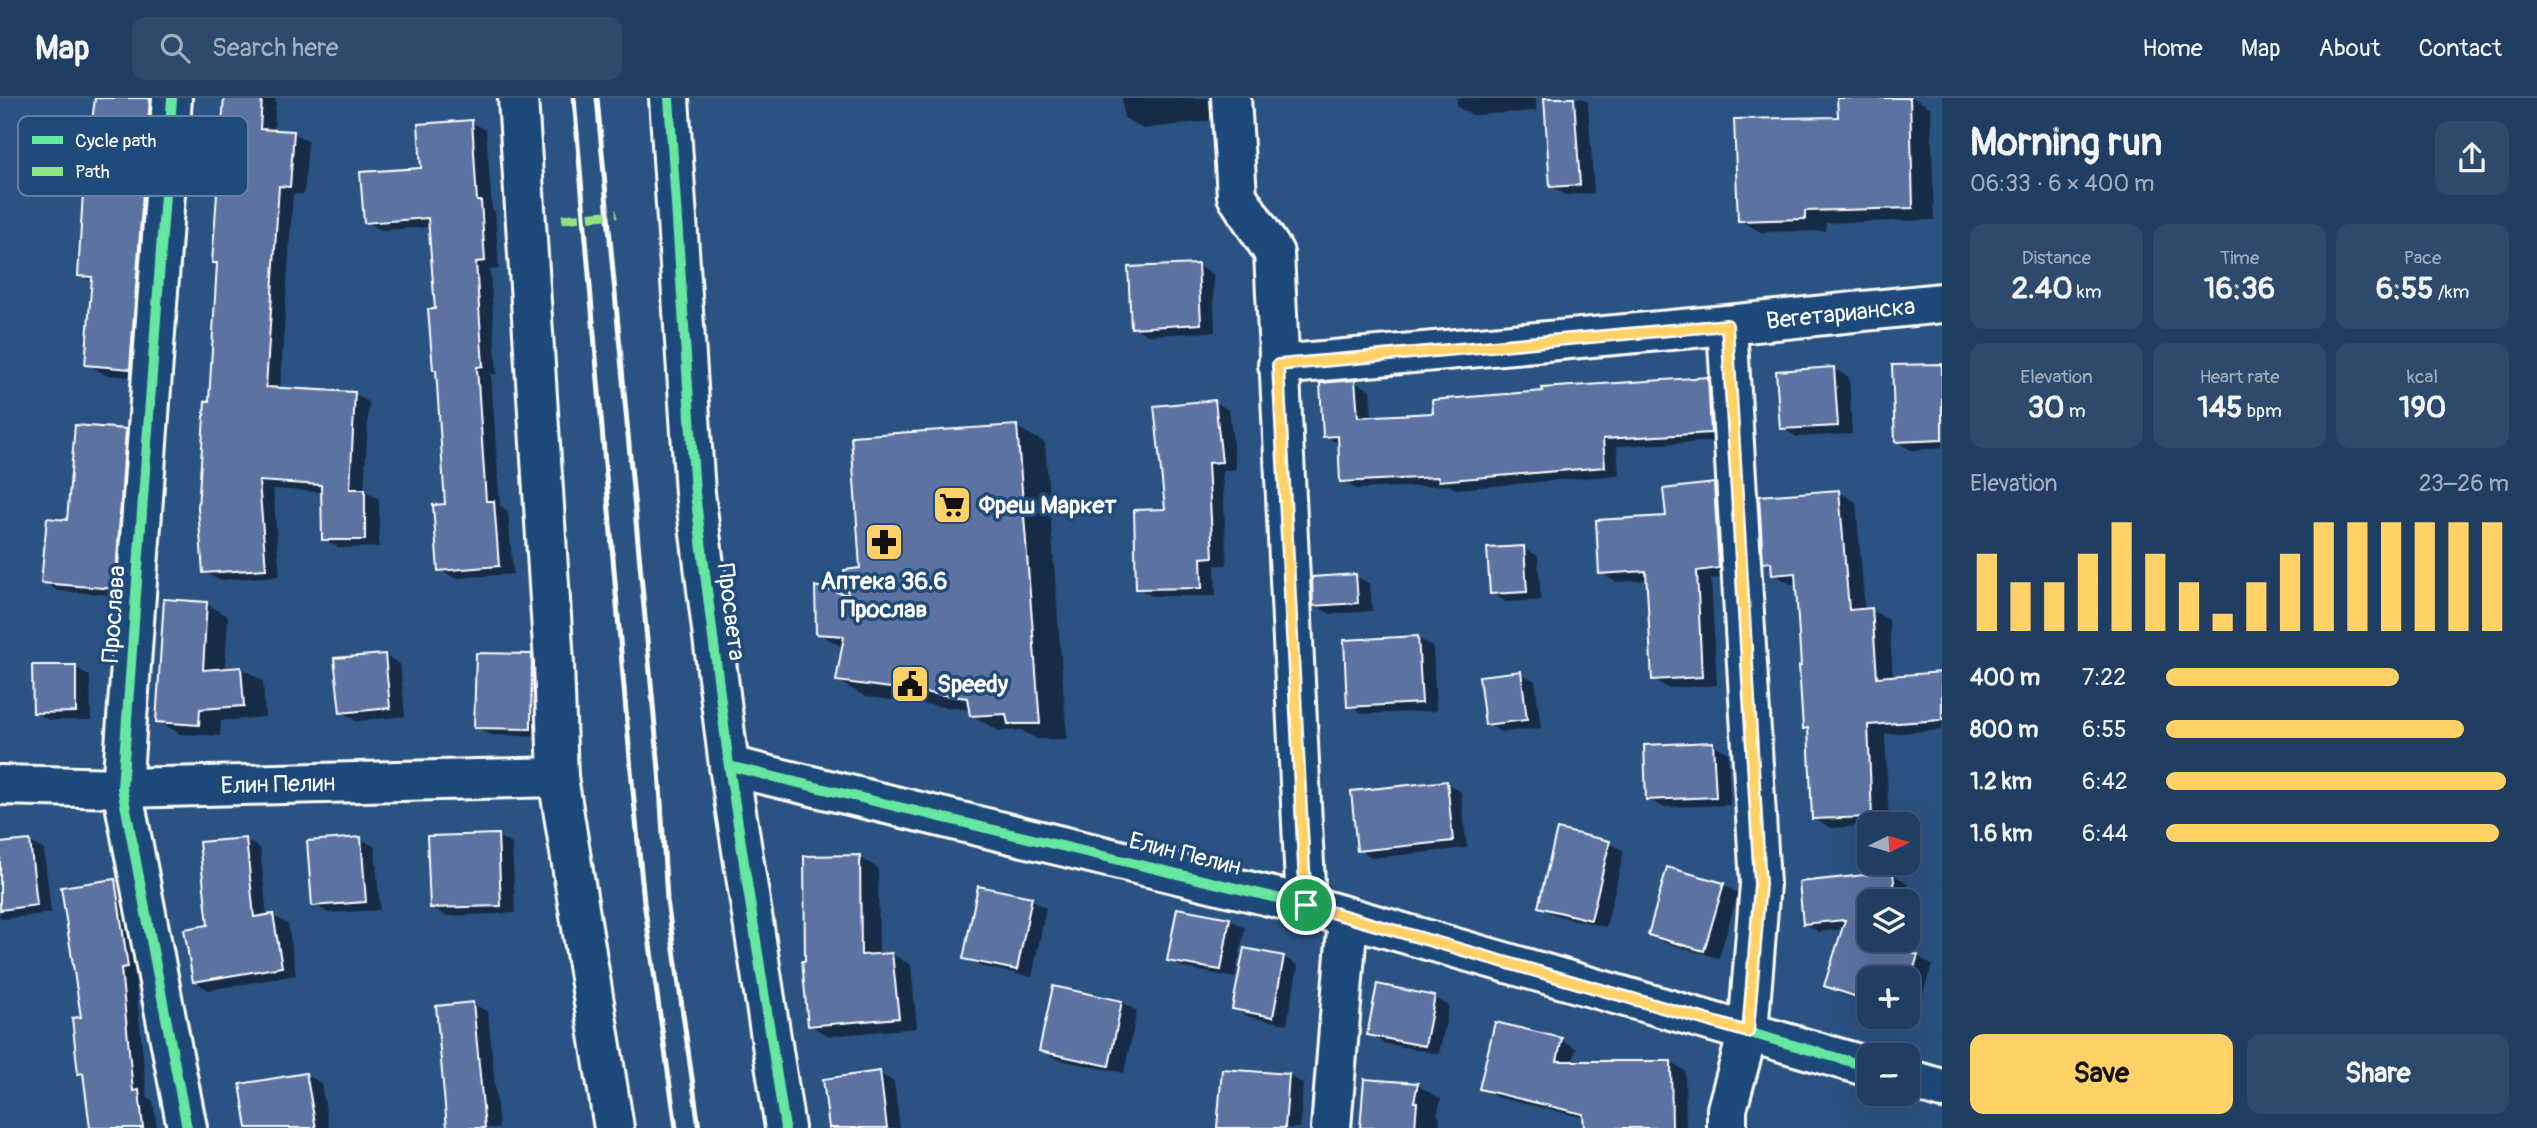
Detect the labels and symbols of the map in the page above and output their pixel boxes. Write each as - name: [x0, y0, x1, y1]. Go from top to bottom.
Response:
- legend: [18, 116, 248, 196]
- text: Cycle path: [75, 129, 156, 153]
- text: Path: [75, 160, 110, 184]
- street label: Вегетарианска: [1765, 291, 1917, 335]
- supermarket icon: Фреш Маркет: [931, 484, 973, 526]
- place label: Фреш Маркет: [978, 491, 1117, 520]
- pharmacy icon: Аптека 36.6 Прослав: [863, 521, 905, 563]
- street label: Просвета: [711, 562, 751, 662]
- street label: Прослава: [96, 564, 132, 664]
- place label: Аптека 36.6 Прослав: [821, 567, 948, 624]
- public building icon: Speedy: [889, 663, 931, 705]
- place label: Speedy: [937, 670, 1009, 699]
- street label: Елин Пелин: [220, 768, 336, 800]
- north arrow: [1857, 812, 1920, 875]
- street label: Елин Пелин: [1126, 826, 1244, 882]
- pin: [1276, 875, 1336, 935]

